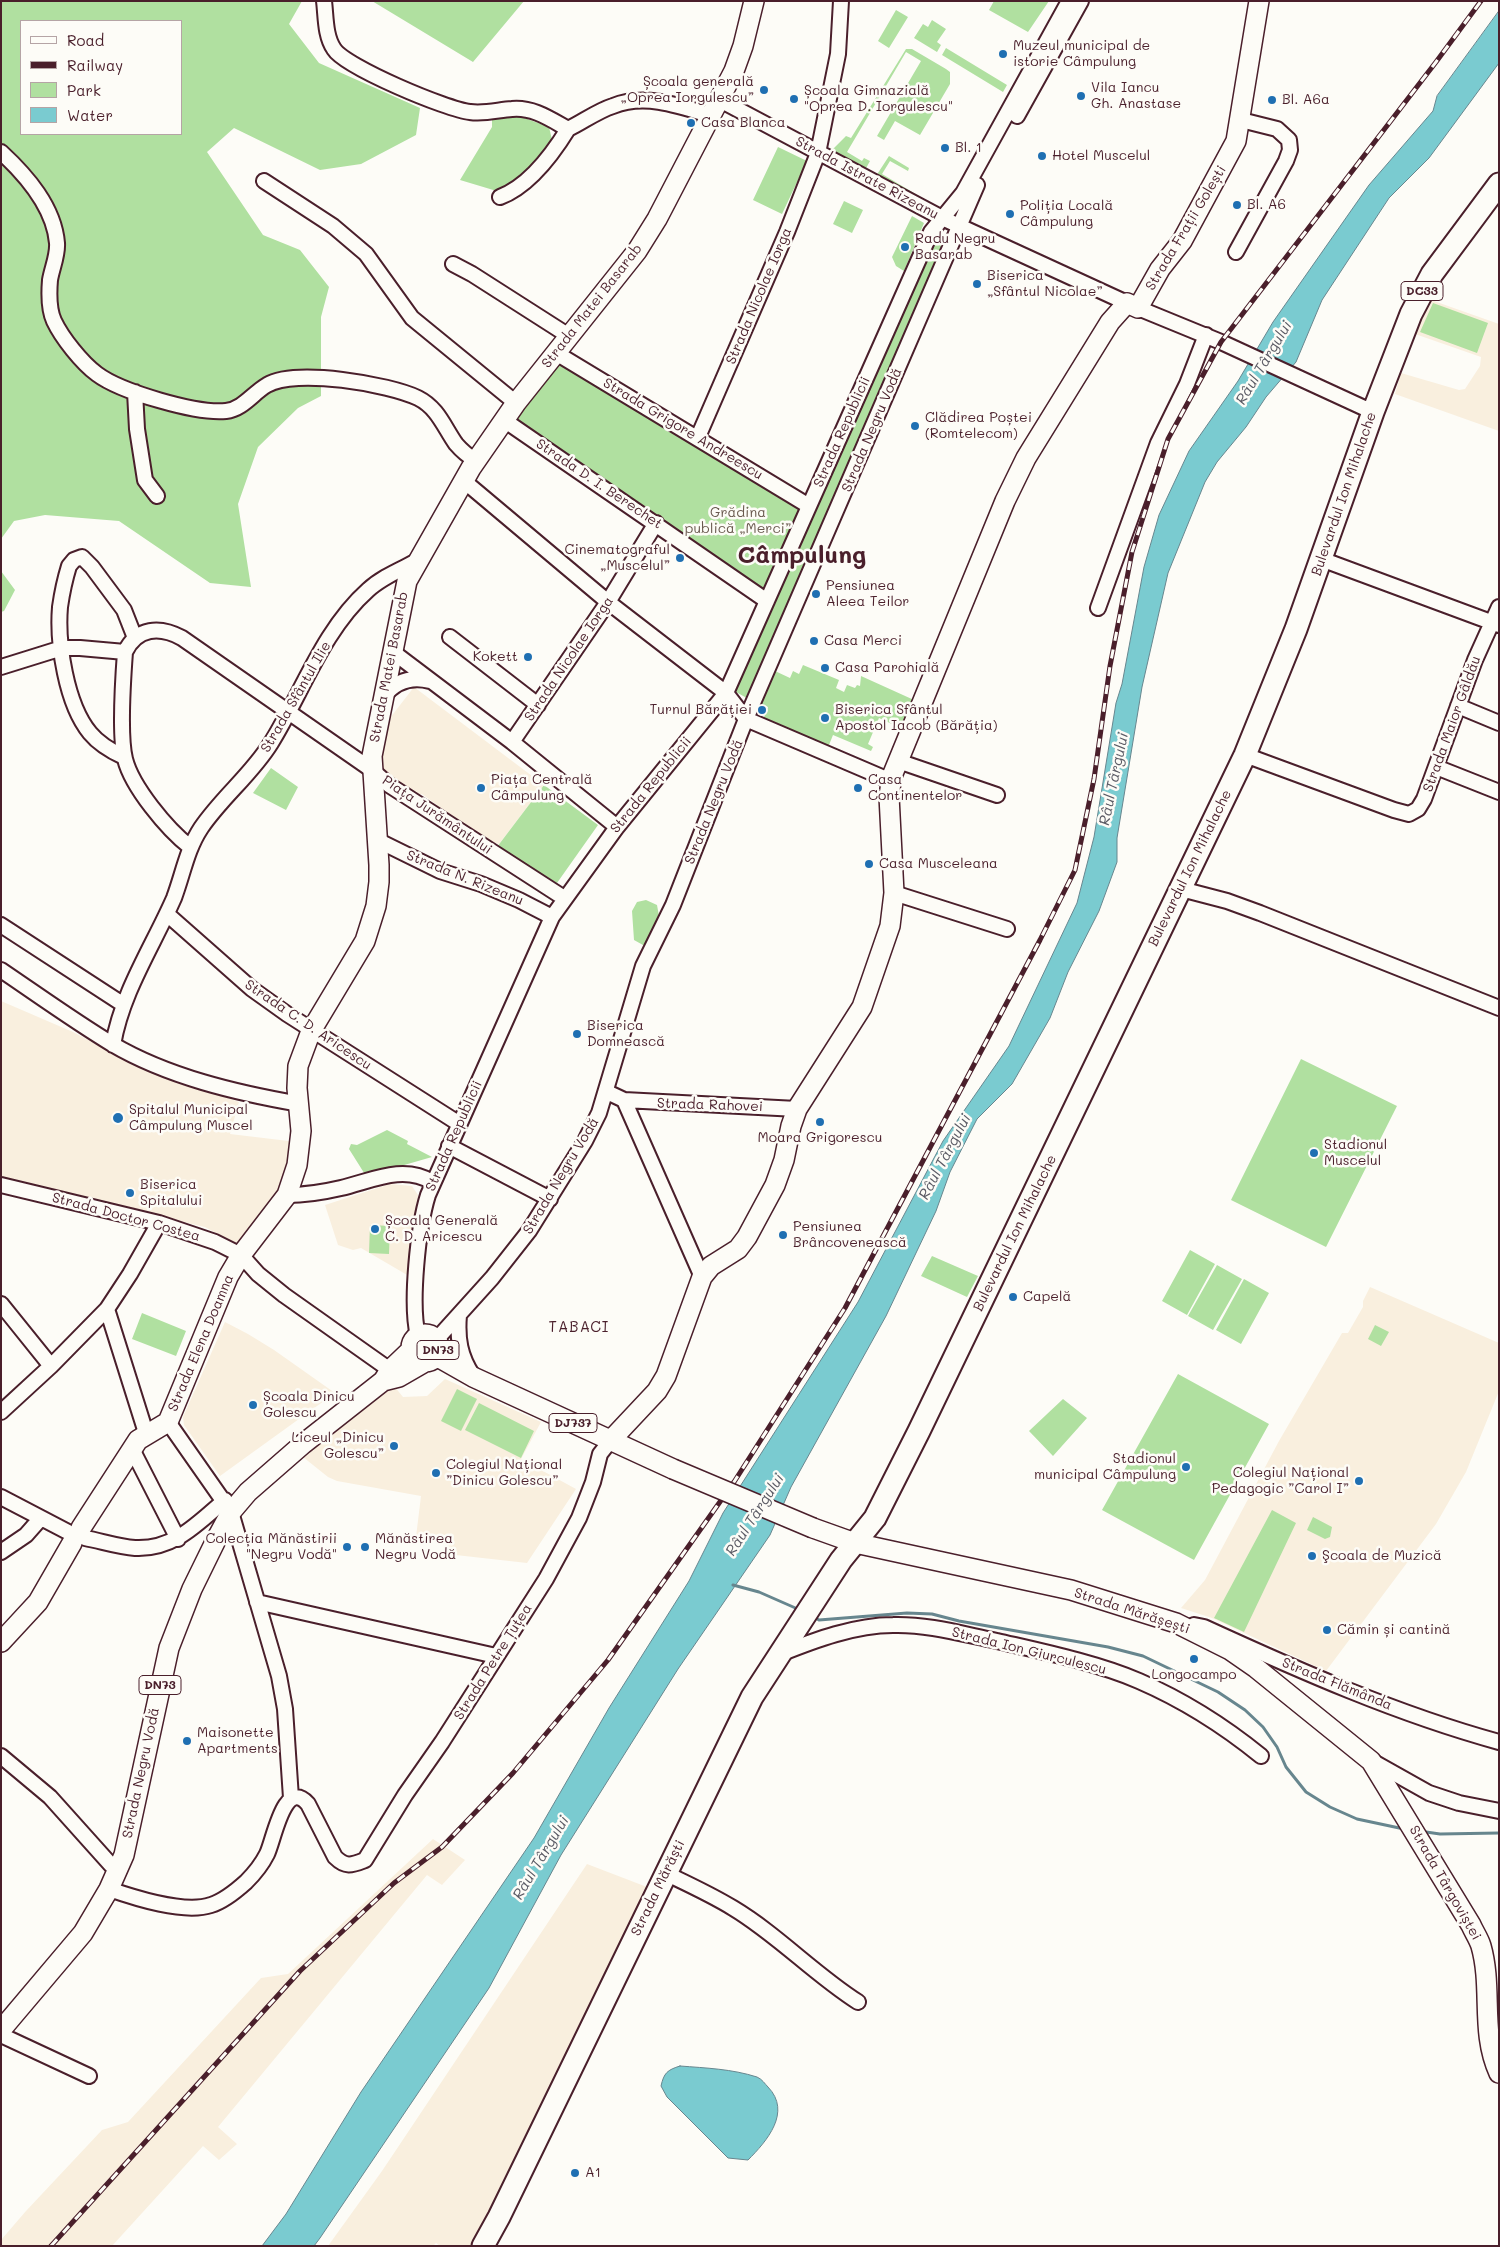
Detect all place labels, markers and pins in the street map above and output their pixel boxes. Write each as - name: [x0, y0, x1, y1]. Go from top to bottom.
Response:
- place label: Muzeul municipal de istorie Câmpulung: [1013, 38, 1150, 70]
- marker: Muzeul municipal de istorie Câmpulung: [997, 48, 1009, 60]
- place label: Școala generală „Oprea Iorgulescu”: [621, 74, 754, 106]
- place label: Vila Iancu Gh. Anastase: [1091, 80, 1181, 112]
- place label: Școala Gimnazială "Oprea D. Iorgulescu": [804, 83, 953, 115]
- marker: Școala generală „Oprea Iorgulescu”: [758, 84, 770, 96]
- marker: Vila Iancu Gh. Anastase: [1075, 90, 1087, 102]
- place label: Bl. A6a: [1282, 92, 1330, 108]
- marker: Școala Gimnazială "Oprea D. Iorgulescu": [788, 93, 800, 105]
- marker: Bl. A6a: [1266, 94, 1278, 106]
- place label: Casa Blanca: [701, 115, 785, 131]
- marker: Casa Blanca: [685, 117, 697, 129]
- place label: Bl. 1: [955, 140, 982, 156]
- marker: Bl. 1: [939, 142, 951, 154]
- place label: Hotel Muscelul: [1052, 148, 1150, 164]
- marker: Hotel Muscelul: [1036, 150, 1048, 162]
- place label: Bl. A6: [1247, 197, 1286, 213]
- place label: Poliția Locală Câmpulung: [1020, 198, 1113, 230]
- marker: Bl. A6: [1231, 199, 1243, 211]
- marker: Poliția Locală Câmpulung: [1004, 208, 1016, 220]
- place label: Radu Negru Basarab: [915, 231, 996, 264]
- marker: Radu Negru Basarab: [899, 241, 911, 253]
- place label: Biserica „Sfântul Nicolae”: [987, 268, 1103, 300]
- marker: Biserica „Sfântul Nicolae”: [971, 278, 983, 290]
- place label: Clădirea Poștei (Romtelecom): [925, 410, 1032, 442]
- marker: Clădirea Poștei (Romtelecom): [909, 420, 921, 432]
- place label: Cinematograful „Muscelul”: [564, 542, 670, 574]
- marker: Cinematograful „Muscelul”: [674, 552, 686, 564]
- place label: Pensiunea Aleea Teilor: [826, 578, 909, 610]
- marker: Pensiunea Aleea Teilor: [810, 588, 822, 600]
- place label: Casa Merci: [824, 633, 902, 649]
- marker: Casa Merci: [808, 635, 820, 647]
- place label: Kokett: [473, 649, 518, 665]
- marker: Kokett: [522, 651, 534, 663]
- place label: Casa Parohială: [835, 660, 939, 676]
- marker: Casa Parohială: [819, 662, 831, 674]
- place label: Turnul Bărăției: [650, 702, 752, 718]
- place label: Biserica Sfântul Apostol Iacob (Bărăția): [835, 702, 998, 734]
- marker: Turnul Bărăției: [756, 704, 768, 716]
- marker: Biserica Sfântul Apostol Iacob (Bărăția): [819, 712, 831, 724]
- place label: Piața Centrală Câmpulung: [491, 772, 592, 804]
- place label: Casa Continentelor: [868, 772, 962, 804]
- marker: Piața Centrală Câmpulung: [475, 782, 487, 794]
- marker: Casa Continentelor: [852, 782, 864, 794]
- place label: Casa Musceleana: [879, 856, 998, 872]
- marker: Casa Musceleana: [863, 858, 875, 870]
- place label: Biserica Domnească: [587, 1018, 665, 1050]
- marker: Biserica Domnească: [571, 1028, 583, 1040]
- place label: Spitalul Municipal Câmpulung Muscel: [129, 1102, 253, 1134]
- marker: Spitalul Municipal Câmpulung Muscel: [111, 1111, 125, 1125]
- marker: Moara Grigorescu: [814, 1116, 826, 1128]
- place label: Moara Grigorescu: [758, 1130, 882, 1146]
- place label: Stadionul Muscelul: [1324, 1137, 1387, 1170]
- marker: Stadionul Muscelul: [1308, 1147, 1320, 1159]
- place label: Biserica Spitalului: [140, 1177, 202, 1210]
- marker: Biserica Spitalului: [124, 1187, 136, 1199]
- place label: Școala Generală C. D. Aricescu: [385, 1213, 498, 1246]
- place label: Pensiunea Brâncovenească: [793, 1219, 907, 1252]
- marker: Școala Generală C. D. Aricescu: [369, 1223, 381, 1235]
- marker: Pensiunea Brâncovenească: [777, 1229, 789, 1241]
- place label: Capelă: [1023, 1289, 1071, 1305]
- marker: Capelă: [1007, 1291, 1019, 1303]
- place label: Școala Dinicu Golescu: [263, 1389, 355, 1421]
- marker: Școala Dinicu Golescu: [247, 1399, 259, 1411]
- place label: Liceul „Dinicu Golescu”: [292, 1430, 384, 1462]
- marker: Liceul „Dinicu Golescu”: [388, 1440, 400, 1452]
- place label: Stadionul municipal Câmpulung: [1034, 1451, 1176, 1484]
- place label: Colegiul Național ”Dinicu Golescu”: [446, 1457, 562, 1490]
- marker: Stadionul municipal Câmpulung: [1180, 1461, 1192, 1473]
- place label: Colegiul Național Pedagogic ”Carol I”: [1212, 1465, 1349, 1498]
- marker: Colegiul Național ”Dinicu Golescu”: [430, 1467, 442, 1479]
- marker: Colegiul Național Pedagogic ”Carol I”: [1353, 1475, 1365, 1487]
- place label: Colecția Mănăstirii "Negru Vodă": [205, 1531, 337, 1564]
- place label: Mănăstirea Negru Vodă: [375, 1531, 456, 1564]
- marker: Colecția Mănăstirii "Negru Vodă": [341, 1541, 353, 1553]
- marker: Mănăstirea Negru Vodă: [359, 1541, 371, 1553]
- place label: Şcoala de Muzică: [1322, 1548, 1442, 1564]
- marker: Şcoala de Muzică: [1306, 1550, 1318, 1562]
- place label: Cămin și cantină: [1337, 1622, 1451, 1638]
- marker: Cămin și cantină: [1321, 1624, 1333, 1636]
- marker: Longocampo: [1188, 1653, 1200, 1665]
- place label: Longocampo: [1152, 1667, 1236, 1683]
- place label: Maisonette Apartments: [197, 1725, 278, 1758]
- marker: Maisonette Apartments: [181, 1735, 193, 1747]
- place label: A1: [585, 2165, 601, 2181]
- marker: A1: [569, 2167, 581, 2179]

